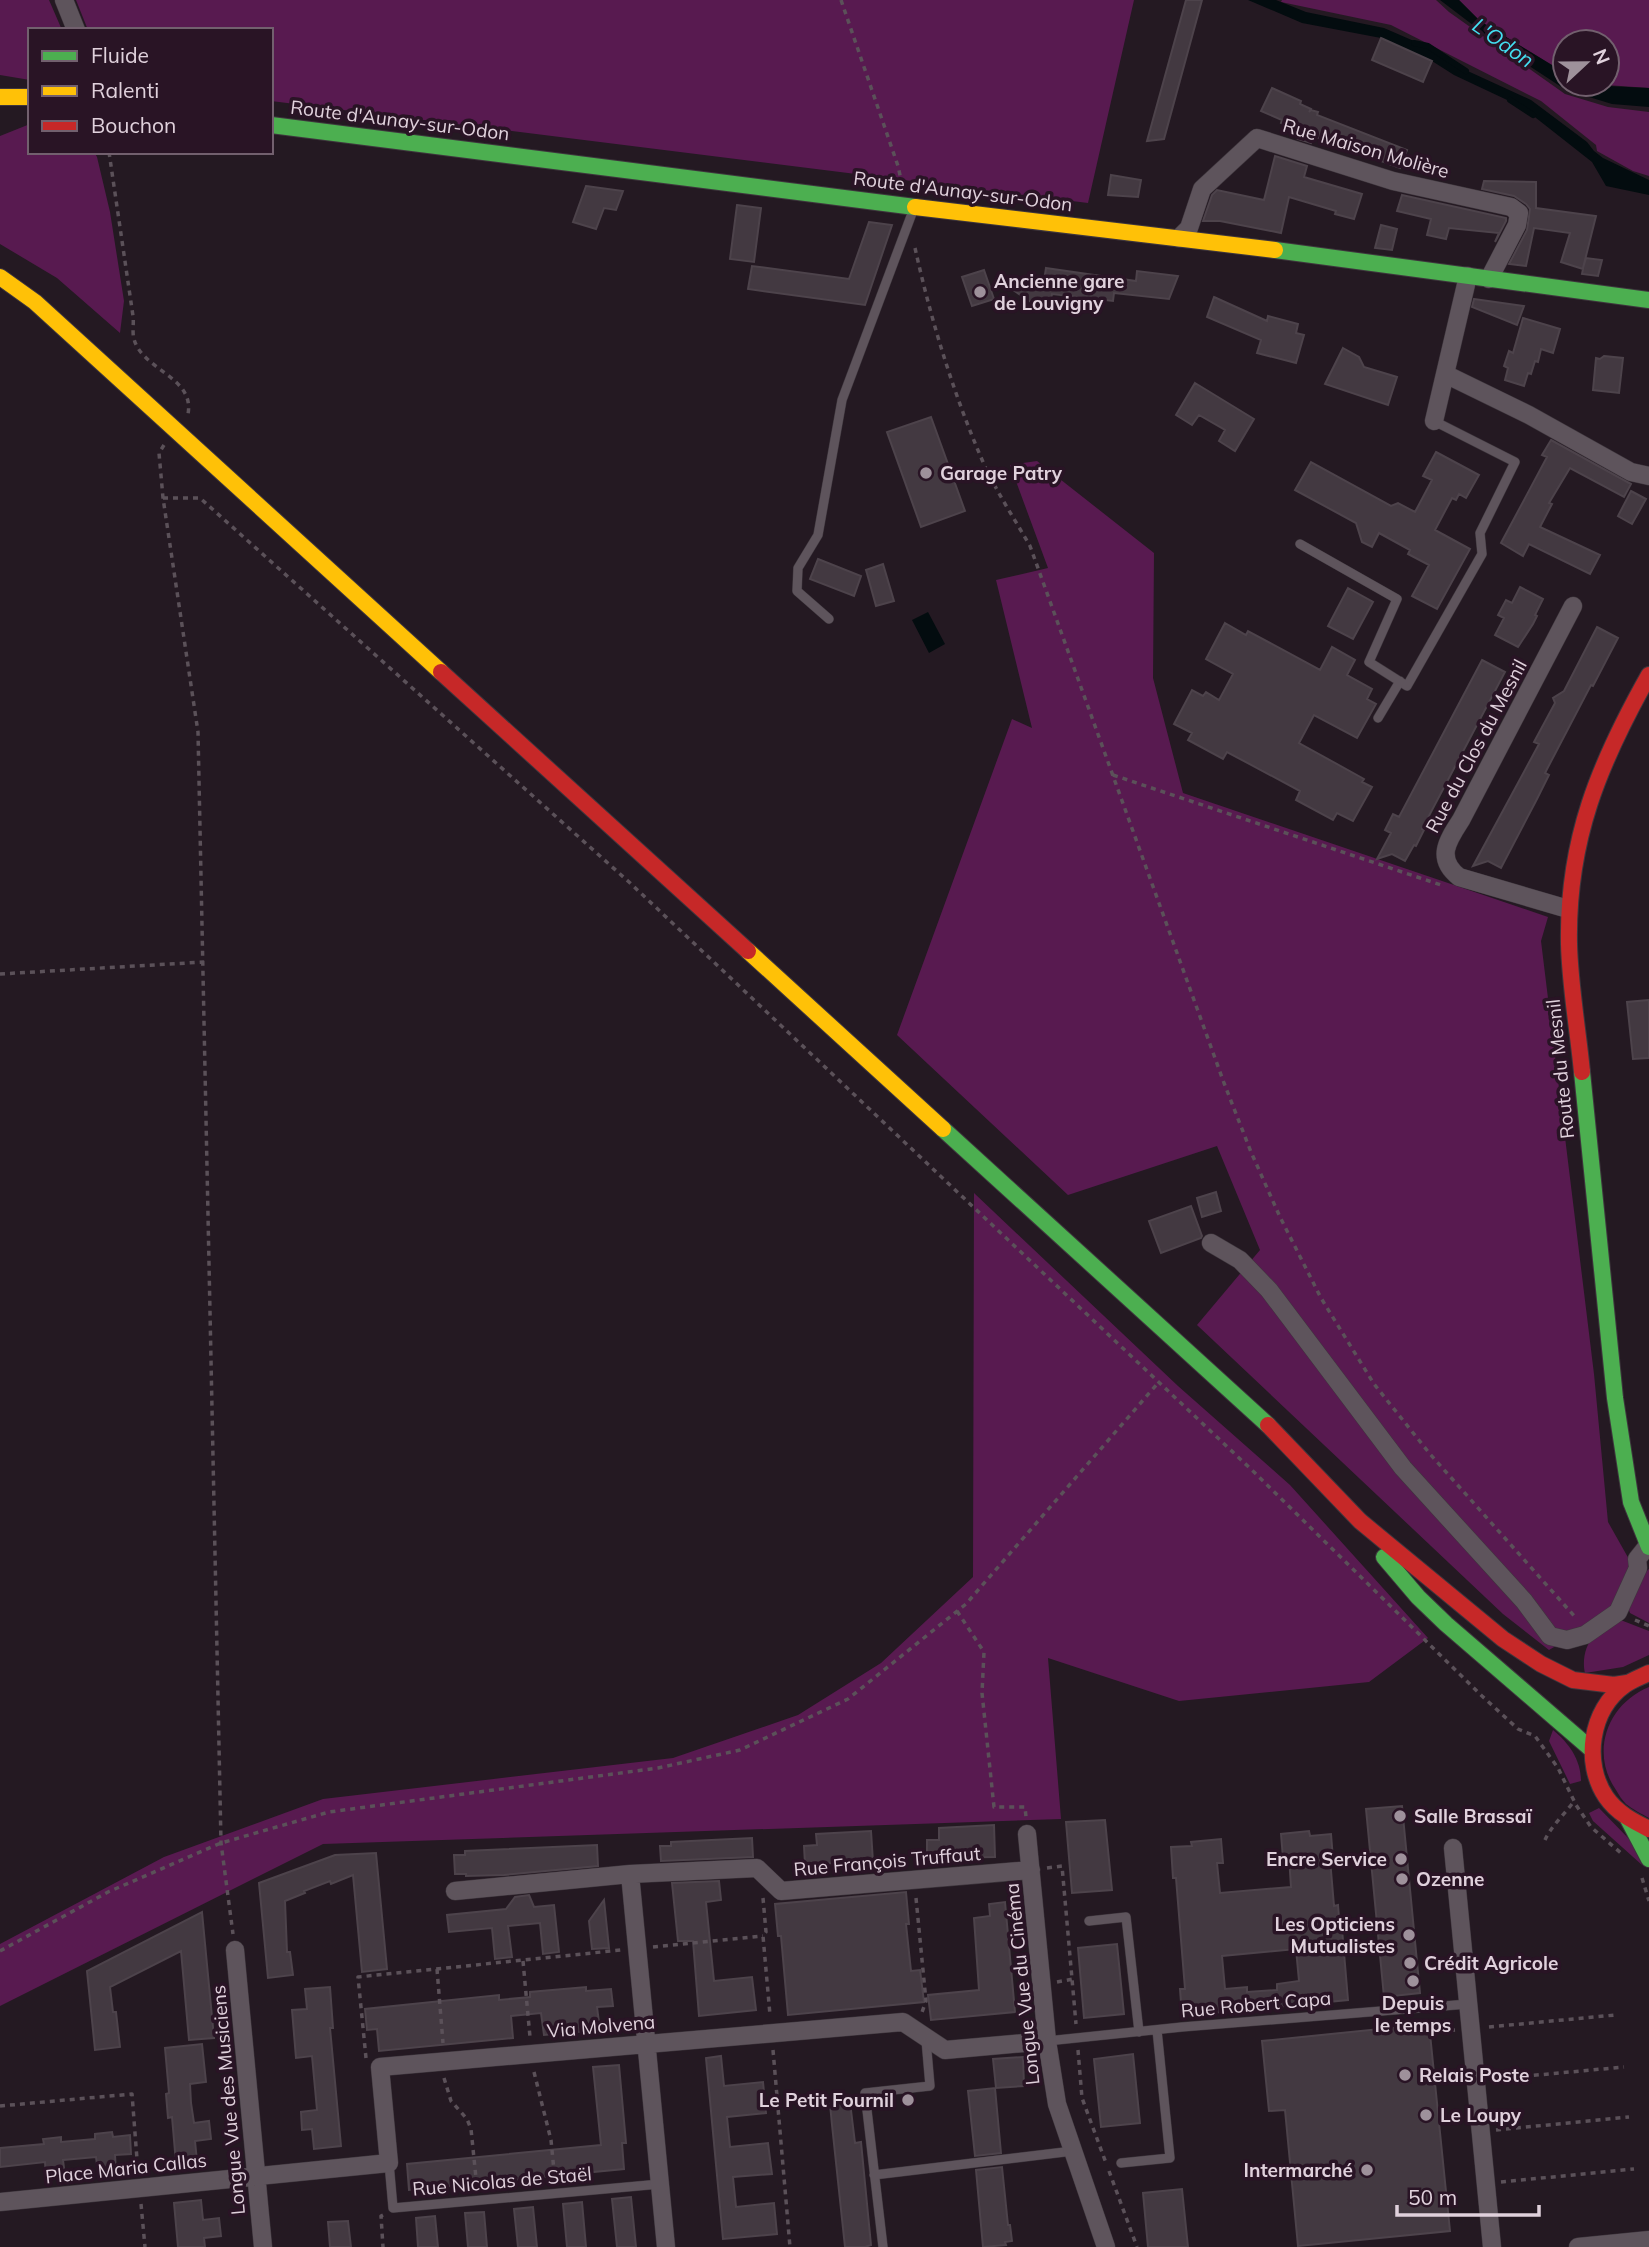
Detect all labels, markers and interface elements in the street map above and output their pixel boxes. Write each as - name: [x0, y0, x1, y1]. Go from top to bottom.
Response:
- water label: L'Odon: [1468, 12, 1539, 73]
- legend: [28, 28, 273, 154]
- north arrow: [1551, 28, 1621, 98]
- text: Fluide: [91, 42, 149, 68]
- text: N: [1588, 45, 1616, 68]
- text: Ralenti: [91, 77, 159, 103]
- street label: Route d'Aunay-sur-Odon: [289, 95, 511, 145]
- text: Bouchon: [91, 112, 176, 138]
- street label: Rue Maison Molière: [1280, 113, 1452, 183]
- street label: Route d'Aunay-sur-Odon: [852, 166, 1074, 216]
- place label: Ancienne gare de Louvigny: [994, 269, 1125, 315]
- marker: Ancienne gare de Louvigny: [972, 284, 988, 300]
- place label: Garage Patry: [940, 461, 1063, 485]
- marker: Garage Patry: [918, 465, 934, 481]
- street label: Rue du Clos du Mesnil: [1420, 655, 1532, 837]
- street label: Route du Mesnil: [1541, 998, 1579, 1140]
- place label: Salle Brassaï: [1414, 1804, 1533, 1828]
- marker: Salle Brassaï: [1392, 1808, 1408, 1824]
- street label: Rue François Truffaut: [793, 1841, 982, 1881]
- place label: Encre Service: [1266, 1847, 1387, 1871]
- marker: Encre Service: [1393, 1851, 1409, 1867]
- place label: Ozenne: [1416, 1867, 1485, 1891]
- marker: Ozenne: [1394, 1871, 1410, 1887]
- street label: Longue Vue du Cinéma: [999, 1882, 1045, 2086]
- place label: Les Opticiens Mutualistes: [1275, 1912, 1395, 1958]
- marker: Les Opticiens Mutualistes: [1401, 1927, 1417, 1943]
- place label: Crédit Agricole: [1424, 1951, 1558, 1975]
- marker: Crédit Agricole: [1402, 1955, 1418, 1971]
- marker: Depuis le temps: [1405, 1973, 1421, 1989]
- street label: Longue Vue des Musiciens: [206, 1984, 250, 2216]
- street label: Rue Robert Capa: [1180, 1985, 1332, 2023]
- place label: Depuis le temps: [1375, 1991, 1451, 2037]
- street label: Via Molvena: [546, 2009, 656, 2043]
- place label: Relais Poste: [1419, 2063, 1529, 2087]
- marker: Relais Poste: [1397, 2067, 1413, 2083]
- place label: Le Petit Fournil: [759, 2088, 894, 2112]
- marker: Le Petit Fournil: [900, 2092, 916, 2108]
- place label: Le Loupy: [1440, 2103, 1522, 2127]
- marker: Le Loupy: [1418, 2107, 1434, 2123]
- street label: Place Maria Callas: [44, 2148, 208, 2188]
- place label: Intermarché: [1244, 2158, 1353, 2182]
- street label: Rue Nicolas de Staël: [411, 2161, 593, 2201]
- marker: Intermarché: [1359, 2162, 1375, 2178]
- scale bar: [1397, 2174, 1539, 2218]
- text: 50 m: [1408, 2184, 1457, 2210]

